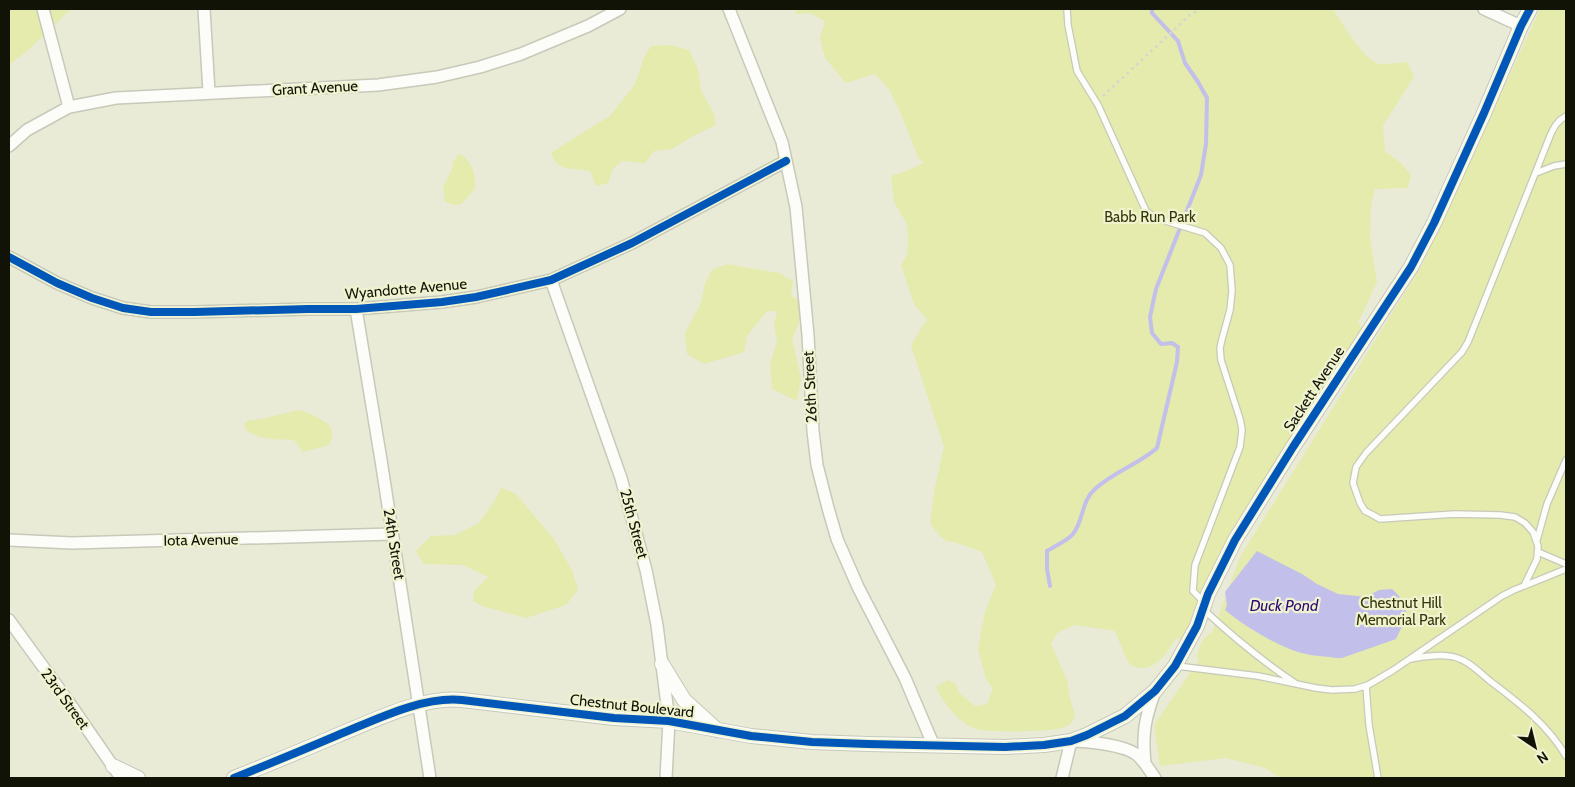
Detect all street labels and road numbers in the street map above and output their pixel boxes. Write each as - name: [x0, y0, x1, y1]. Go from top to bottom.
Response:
- street label: Grant Avenue: [272, 77, 359, 99]
- street label: Wyandotte Avenue: [344, 275, 468, 303]
- street label: Sackett Avenue: [1280, 343, 1348, 435]
- street label: 26th Street: [799, 351, 821, 423]
- street label: 25th Street: [616, 487, 652, 561]
- street label: 24th Street: [380, 507, 408, 581]
- street label: Iota Avenue: [163, 530, 239, 550]
- street label: 23rd Street: [37, 665, 93, 733]
- street label: Chestnut Boulevard: [569, 691, 695, 721]

